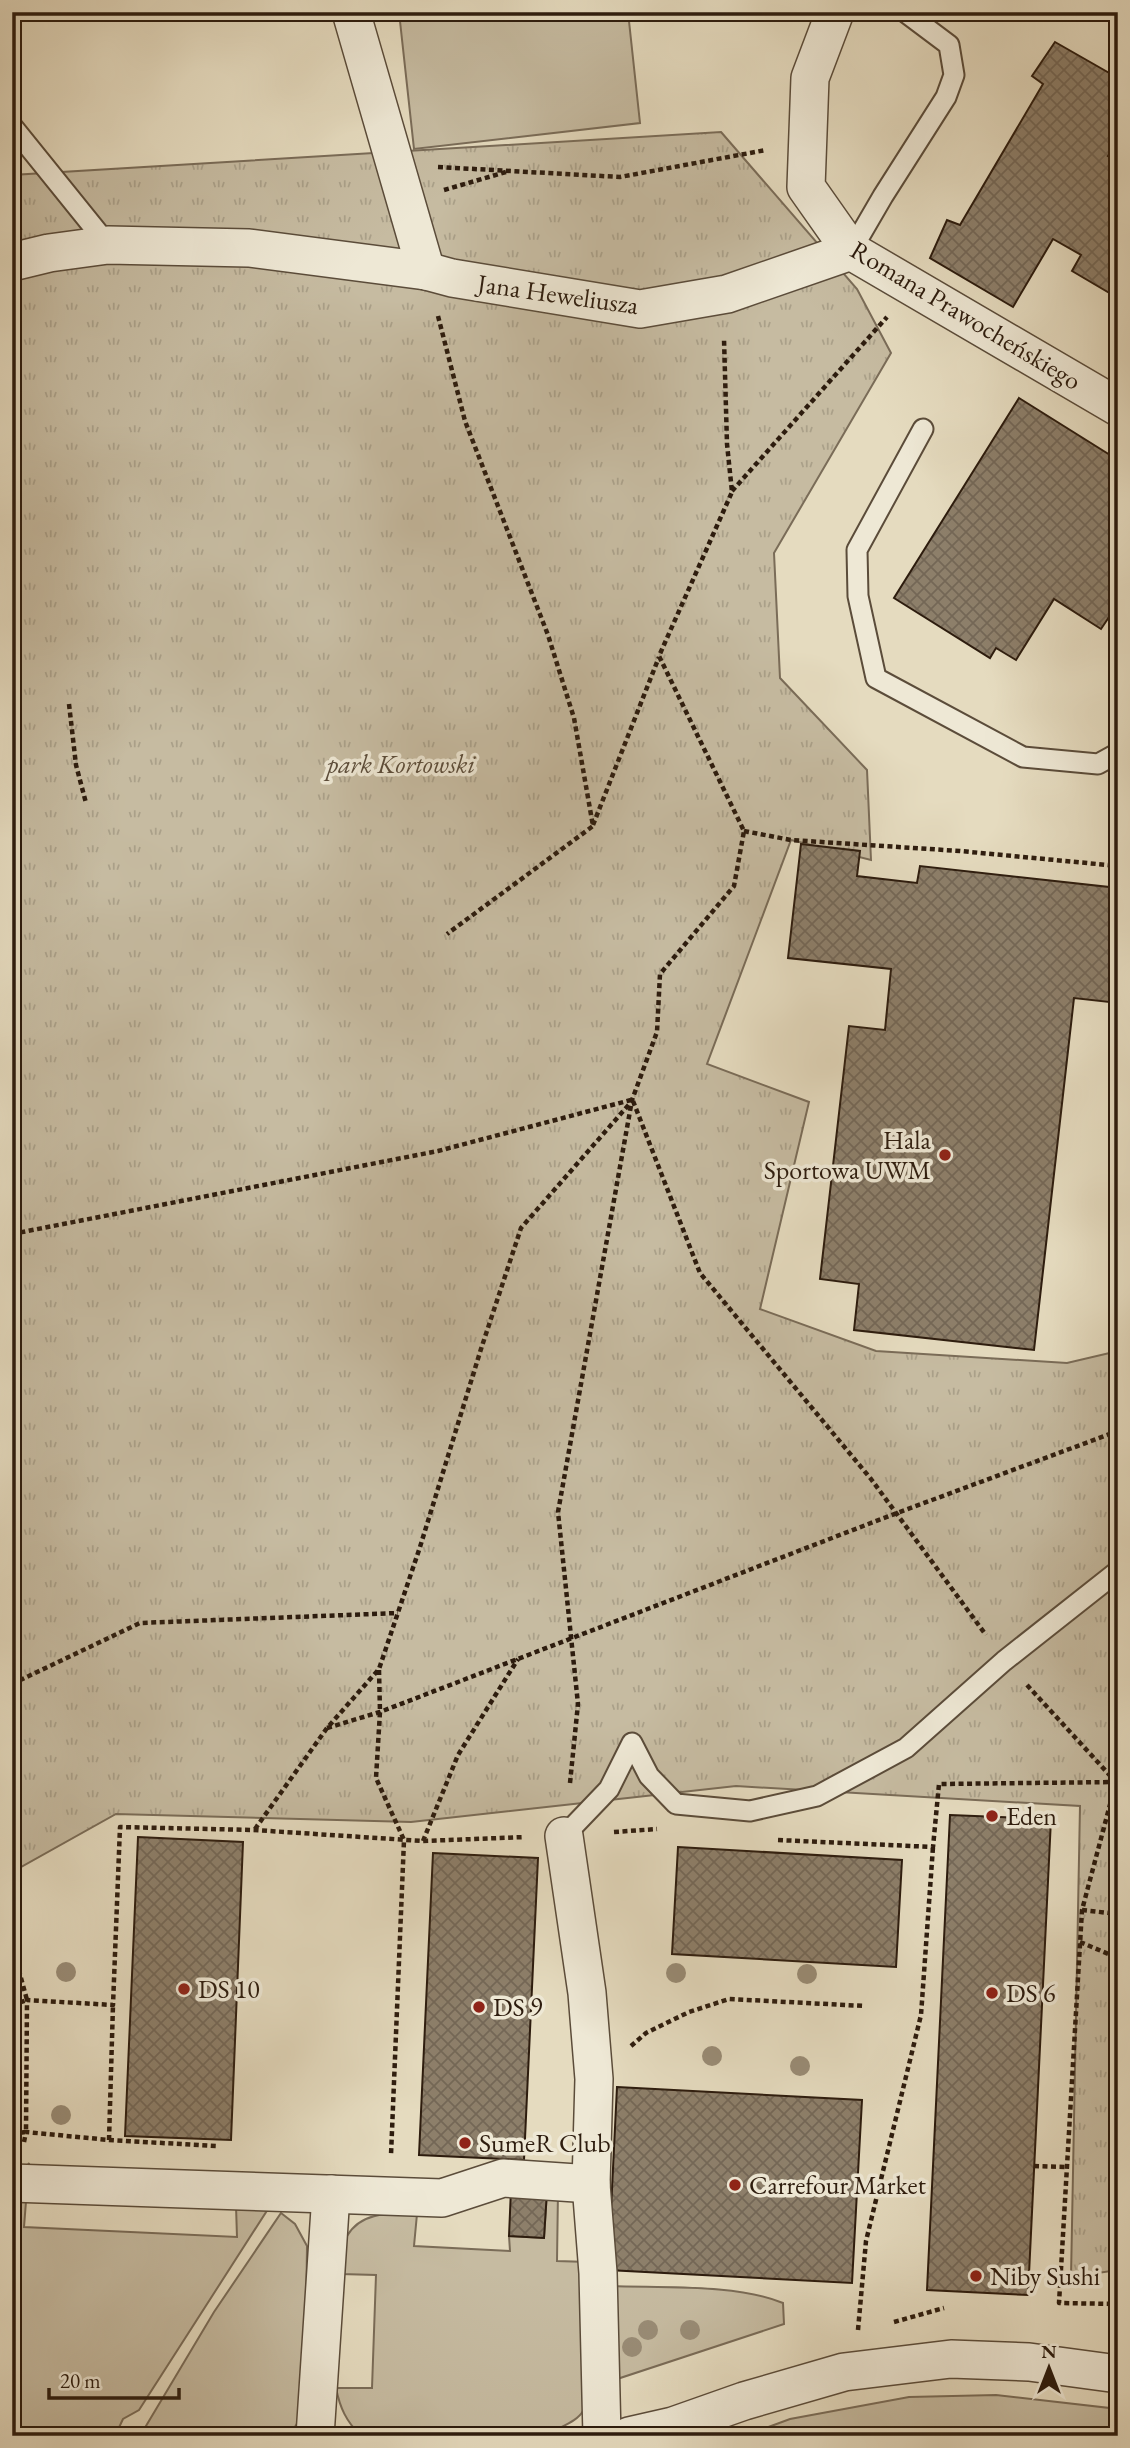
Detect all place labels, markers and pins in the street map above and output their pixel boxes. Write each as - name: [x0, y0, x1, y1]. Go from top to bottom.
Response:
- place label: Hala Sportowa UWM: [764, 1123, 932, 1187]
- marker: Hala Sportowa UWM: [937, 1147, 953, 1163]
- place label: Eden: [1006, 1799, 1057, 1833]
- marker: Eden: [984, 1808, 1000, 1824]
- place label: DS 10: [198, 1972, 260, 2006]
- place label: DS 6: [1006, 1976, 1055, 2010]
- marker: DS 10: [176, 1981, 192, 1997]
- marker: DS 6: [984, 1985, 1000, 2001]
- place label: DS 9: [493, 1990, 543, 2024]
- marker: DS 9: [471, 1999, 487, 2015]
- place label: SumeR Club: [479, 2126, 611, 2160]
- marker: SumeR Club: [457, 2135, 473, 2151]
- place label: Carrefour Market: [749, 2168, 926, 2202]
- marker: Carrefour Market: [727, 2177, 743, 2193]
- place label: Niby Sushi: [990, 2259, 1100, 2293]
- marker: Niby Sushi: [968, 2268, 984, 2284]

